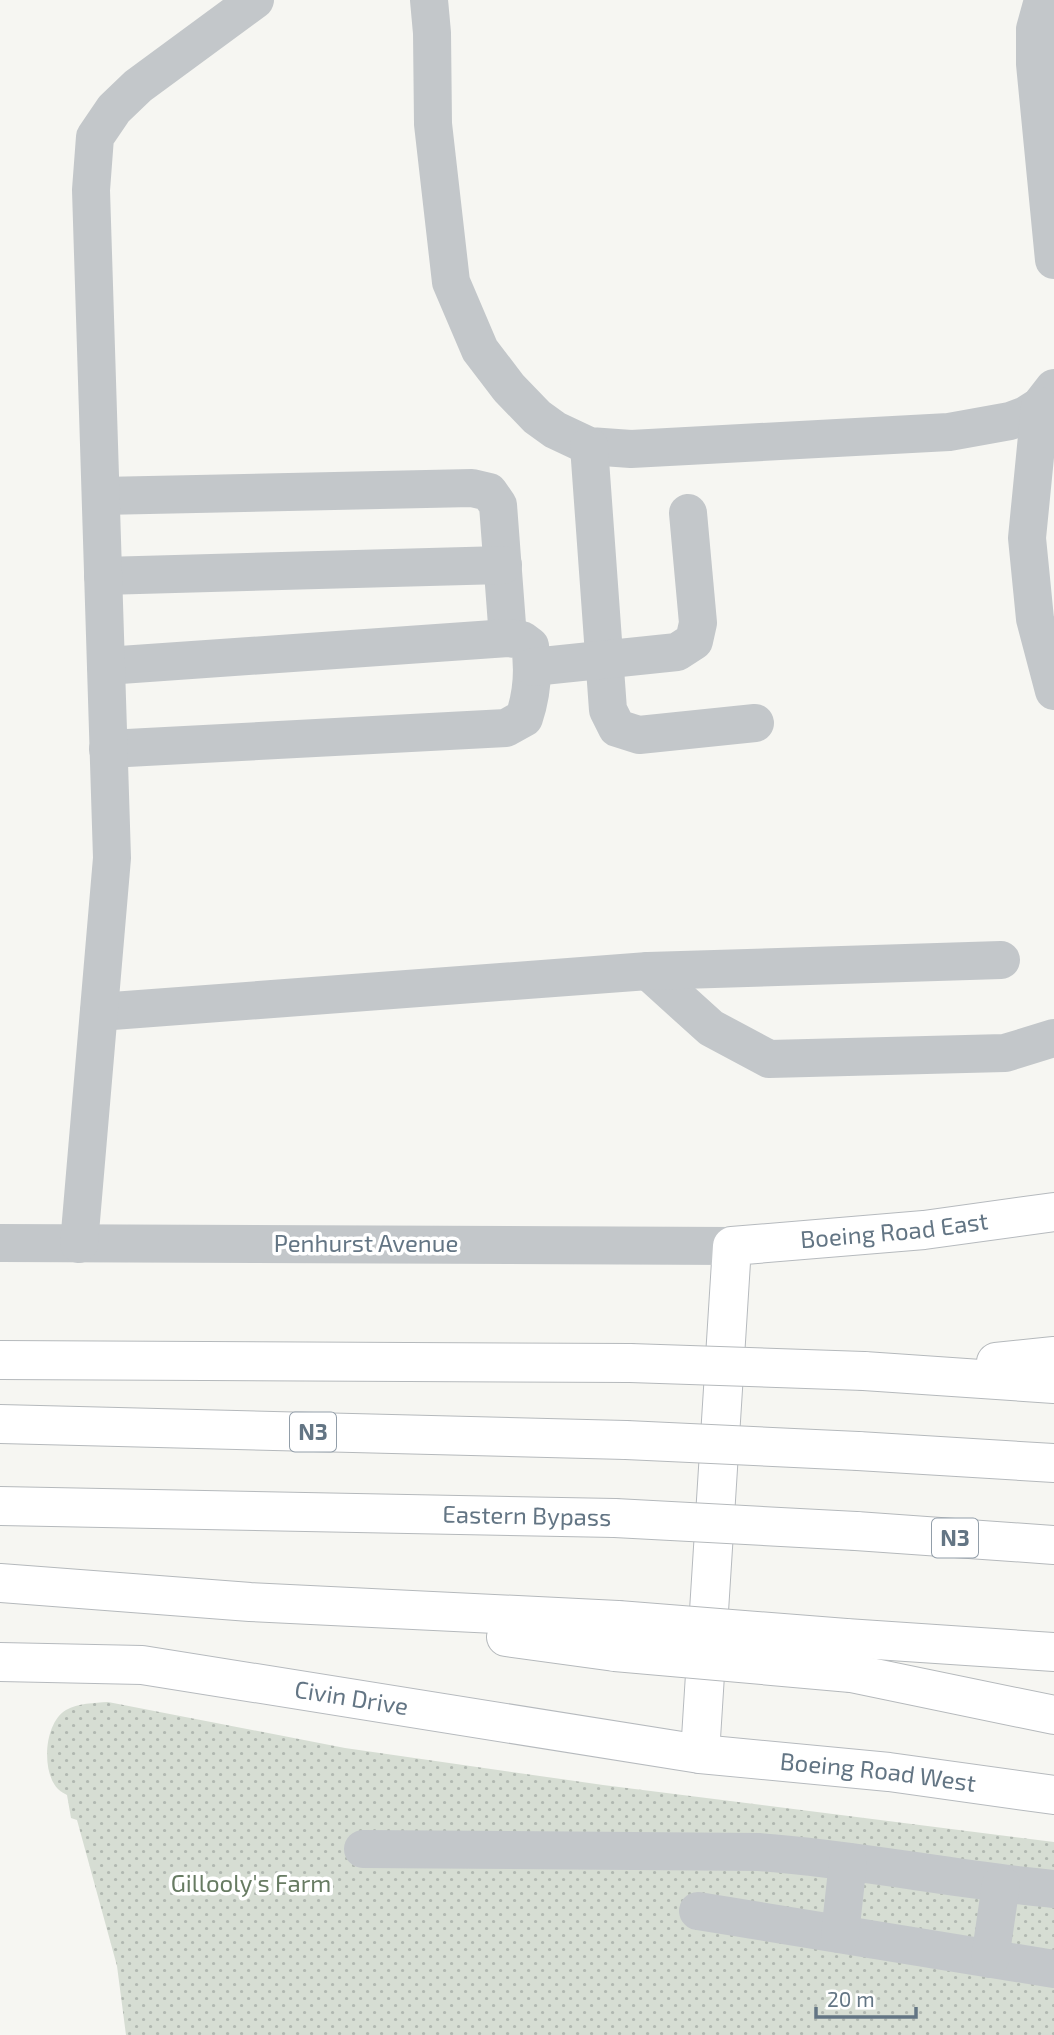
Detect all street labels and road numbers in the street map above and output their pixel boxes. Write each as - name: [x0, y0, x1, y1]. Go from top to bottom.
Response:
- street label: Boeing Road East: [799, 1205, 990, 1253]
- street label: Penhurst Avenue: [274, 1228, 458, 1257]
- road number: N3: [290, 1413, 336, 1452]
- street label: Eastern Bypass: [442, 1499, 612, 1531]
- road number: N3: [932, 1518, 978, 1558]
- street label: Civin Drive: [293, 1674, 410, 1720]
- street label: Boeing Road West: [779, 1746, 978, 1797]

